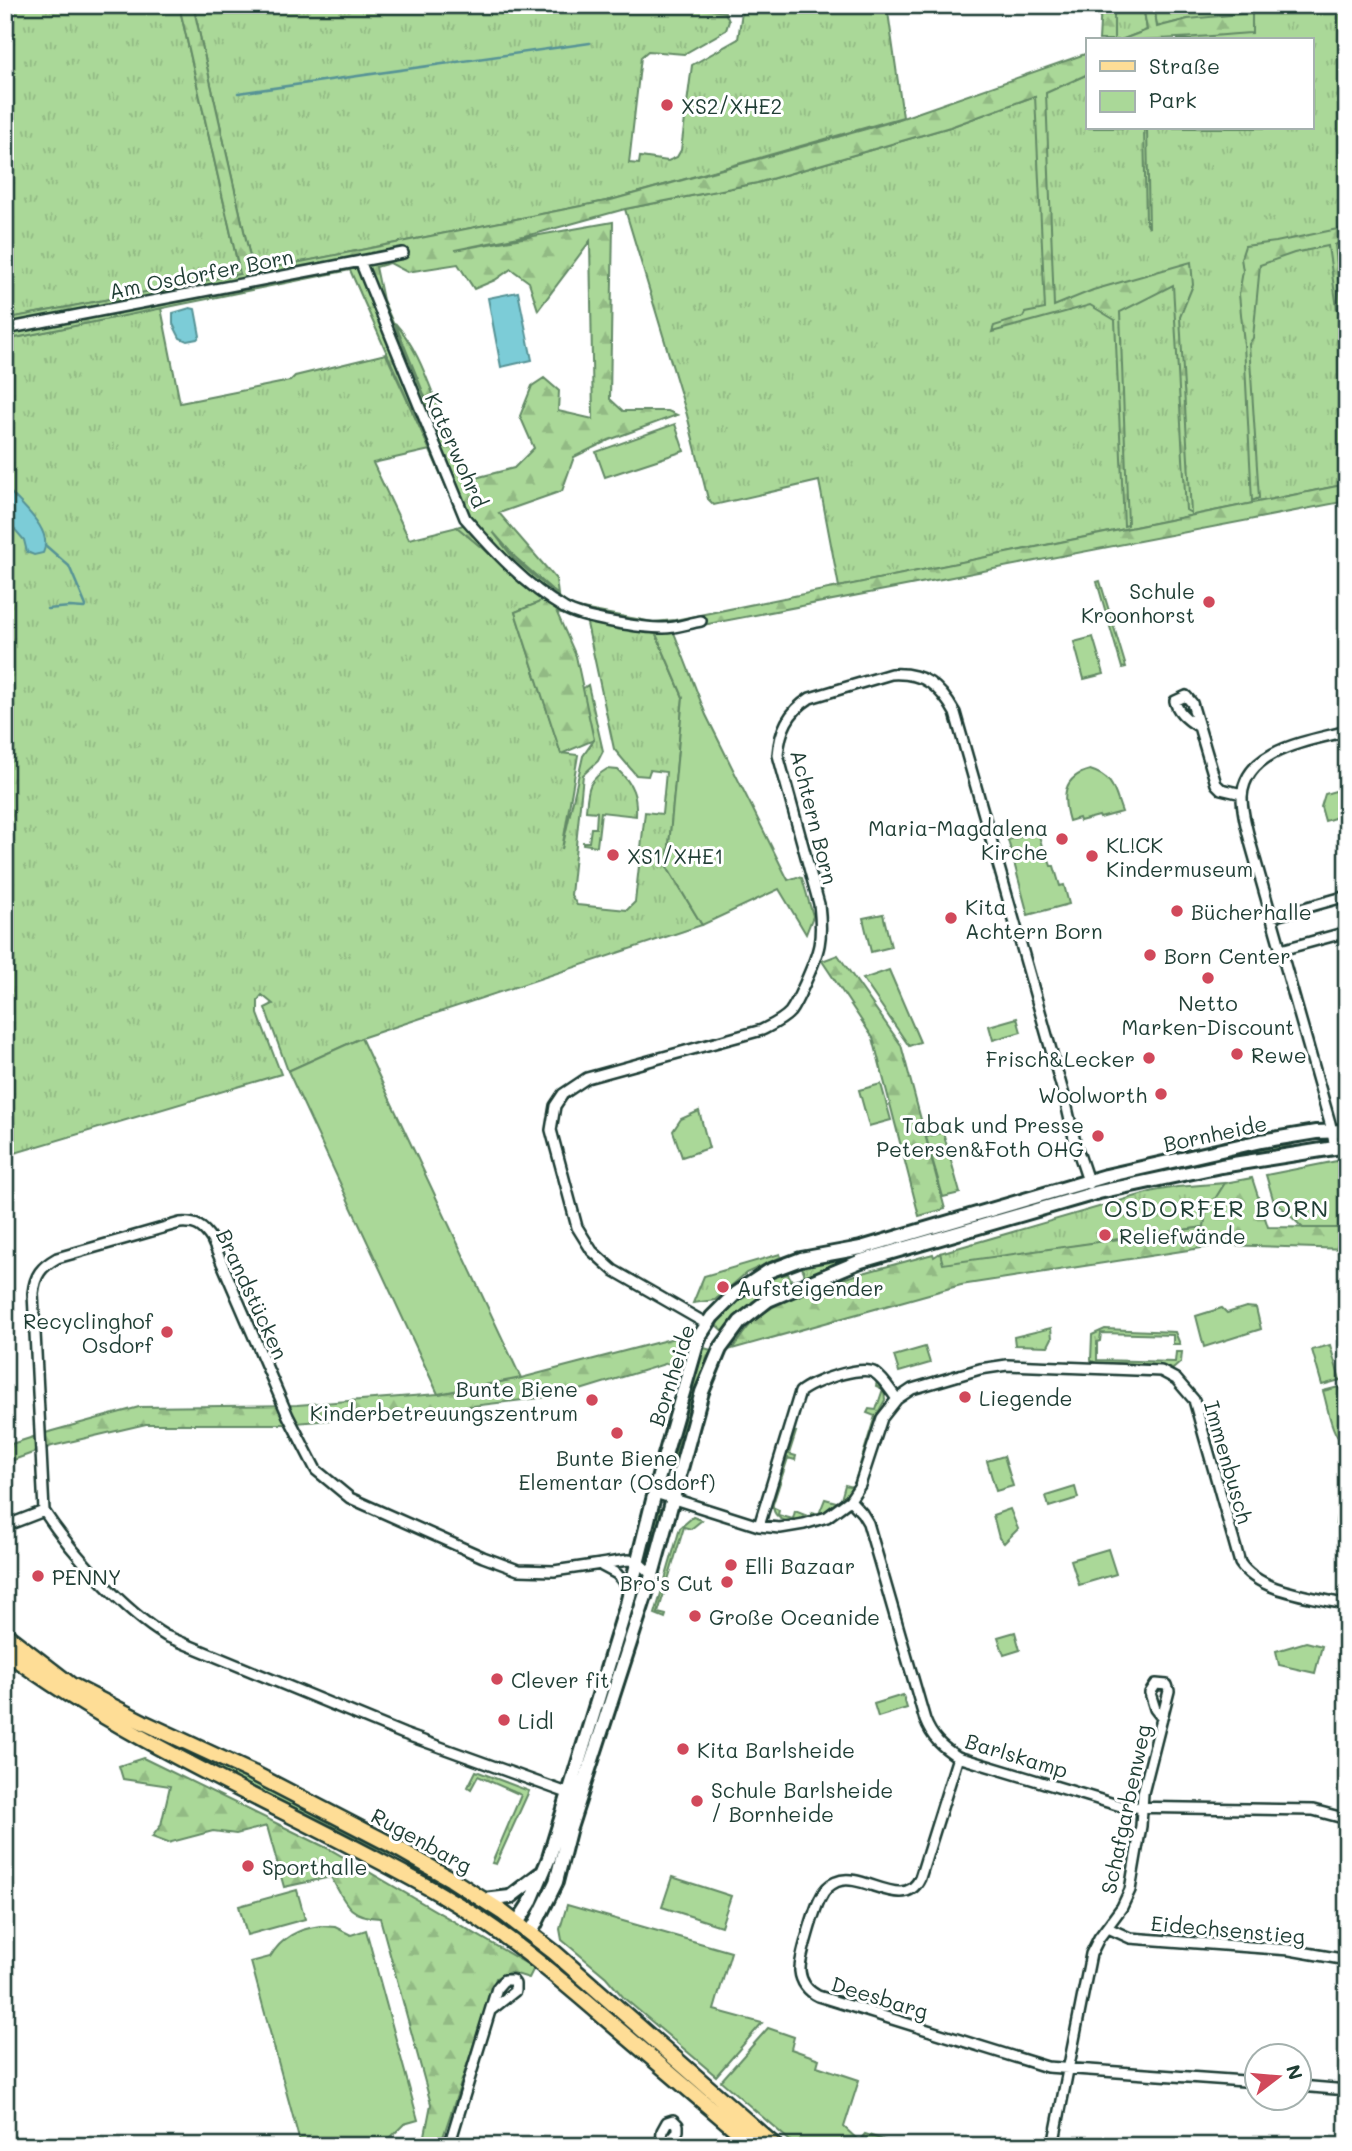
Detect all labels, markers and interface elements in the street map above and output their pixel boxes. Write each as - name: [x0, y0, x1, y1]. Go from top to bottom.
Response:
- legend: [1086, 38, 1314, 130]
- text: Straße: [1149, 52, 1220, 79]
- text: Park: [1149, 86, 1197, 113]
- place label: XS2/XHE2: [681, 92, 782, 119]
- marker: XS2/XHE2: [659, 97, 675, 113]
- street label: Am Osdorfer Born: [107, 242, 295, 304]
- street label: Katerwohrd: [420, 388, 494, 512]
- place label: Schule Kroonhorst: [1081, 577, 1195, 628]
- marker: Schule Kroonhorst: [1201, 594, 1217, 610]
- street label: Achtern Born: [785, 747, 845, 887]
- place label: Maria-Magdalena Kirche: [868, 814, 1048, 865]
- marker: Maria-Magdalena Kirche: [1054, 831, 1070, 847]
- place label: KL!CK Kindermuseum: [1106, 831, 1253, 882]
- place label: XS1/XHE1: [627, 842, 724, 869]
- marker: XS1/XHE1: [605, 847, 621, 863]
- marker: KL!CK Kindermuseum: [1084, 848, 1100, 864]
- place label: Kita Achtern Born: [965, 893, 1103, 944]
- place label: Bücherhalle: [1191, 898, 1312, 925]
- marker: Bücherhalle: [1169, 903, 1185, 919]
- marker: Kita Achtern Born: [943, 910, 959, 926]
- place label: Born Center: [1164, 942, 1291, 969]
- marker: Born Center: [1142, 947, 1158, 963]
- marker: Netto Marken-Discount: [1200, 970, 1216, 986]
- place label: Netto Marken-Discount: [1121, 989, 1295, 1040]
- place label: Rewe: [1251, 1041, 1307, 1068]
- place label: Frisch&Lecker: [986, 1045, 1135, 1072]
- marker: Rewe: [1229, 1046, 1245, 1062]
- marker: Frisch&Lecker: [1141, 1050, 1157, 1066]
- place label: Woolworth: [1038, 1081, 1147, 1108]
- marker: Woolworth: [1153, 1086, 1169, 1102]
- street label: Bornheide: [1161, 1109, 1269, 1157]
- place label: Tabak und Presse Petersen&Foth OHG: [876, 1111, 1084, 1162]
- marker: Tabak und Presse Petersen&Foth OHG: [1090, 1128, 1106, 1144]
- district label: OSDORFER BORN: [1104, 1192, 1330, 1223]
- place label: Reliefwände: [1119, 1222, 1246, 1249]
- street label: Brandstücken: [211, 1225, 295, 1363]
- marker: Reliefwände: [1097, 1227, 1113, 1243]
- place label: Aufsteigender: [737, 1274, 884, 1301]
- marker: Aufsteigender: [715, 1279, 731, 1295]
- place label: Recyclinghof Osdorf: [23, 1307, 154, 1358]
- street label: Bornheide: [642, 1321, 700, 1429]
- marker: Recyclinghof Osdorf: [159, 1324, 175, 1340]
- place label: Bunte Biene Kinderbetreuungszentrum: [310, 1375, 578, 1426]
- place label: Liegende: [979, 1384, 1073, 1411]
- marker: Liegende: [957, 1389, 973, 1405]
- marker: Bunte Biene Kinderbetreuungszentrum: [584, 1392, 600, 1408]
- street label: Immenbusch: [1199, 1397, 1259, 1527]
- marker: Bunte Biene Elementar (Osdorf): [609, 1425, 625, 1441]
- place label: Bunte Biene Elementar (Osdorf): [519, 1444, 715, 1495]
- place label: Elli Bazaar: [745, 1552, 855, 1579]
- marker: Elli Bazaar: [723, 1557, 739, 1573]
- place label: PENNY: [52, 1563, 122, 1590]
- marker: PENNY: [30, 1568, 46, 1584]
- place label: Bro's Cut: [620, 1569, 713, 1596]
- marker: Bro's Cut: [719, 1574, 735, 1590]
- place label: Große Oceanide: [709, 1603, 880, 1630]
- marker: Große Oceanide: [687, 1608, 703, 1624]
- place label: Clever fit: [511, 1666, 609, 1693]
- marker: Clever fit: [489, 1671, 505, 1687]
- place label: Lidl: [518, 1707, 554, 1734]
- marker: Lidl: [496, 1712, 512, 1728]
- street label: Schafgarbenweg: [1094, 1722, 1156, 1896]
- street label: Barlskamp: [962, 1727, 1072, 1783]
- place label: Kita Barlsheide: [697, 1736, 855, 1763]
- marker: Kita Barlsheide: [675, 1741, 691, 1757]
- place label: Schule Barlsheide / Bornheide: [711, 1776, 893, 1827]
- marker: Schule Barlsheide / Bornheide: [689, 1793, 705, 1809]
- street label: Rugenbarg: [367, 1801, 477, 1879]
- place label: Sporthalle: [262, 1853, 367, 1880]
- marker: Sporthalle: [240, 1858, 256, 1874]
- street label: Eidechsenstieg: [1150, 1909, 1306, 1949]
- street label: Deesbarg: [828, 1969, 932, 2025]
- north arrow: [1244, 2042, 1314, 2112]
- text: N: [1281, 2062, 1309, 2083]

